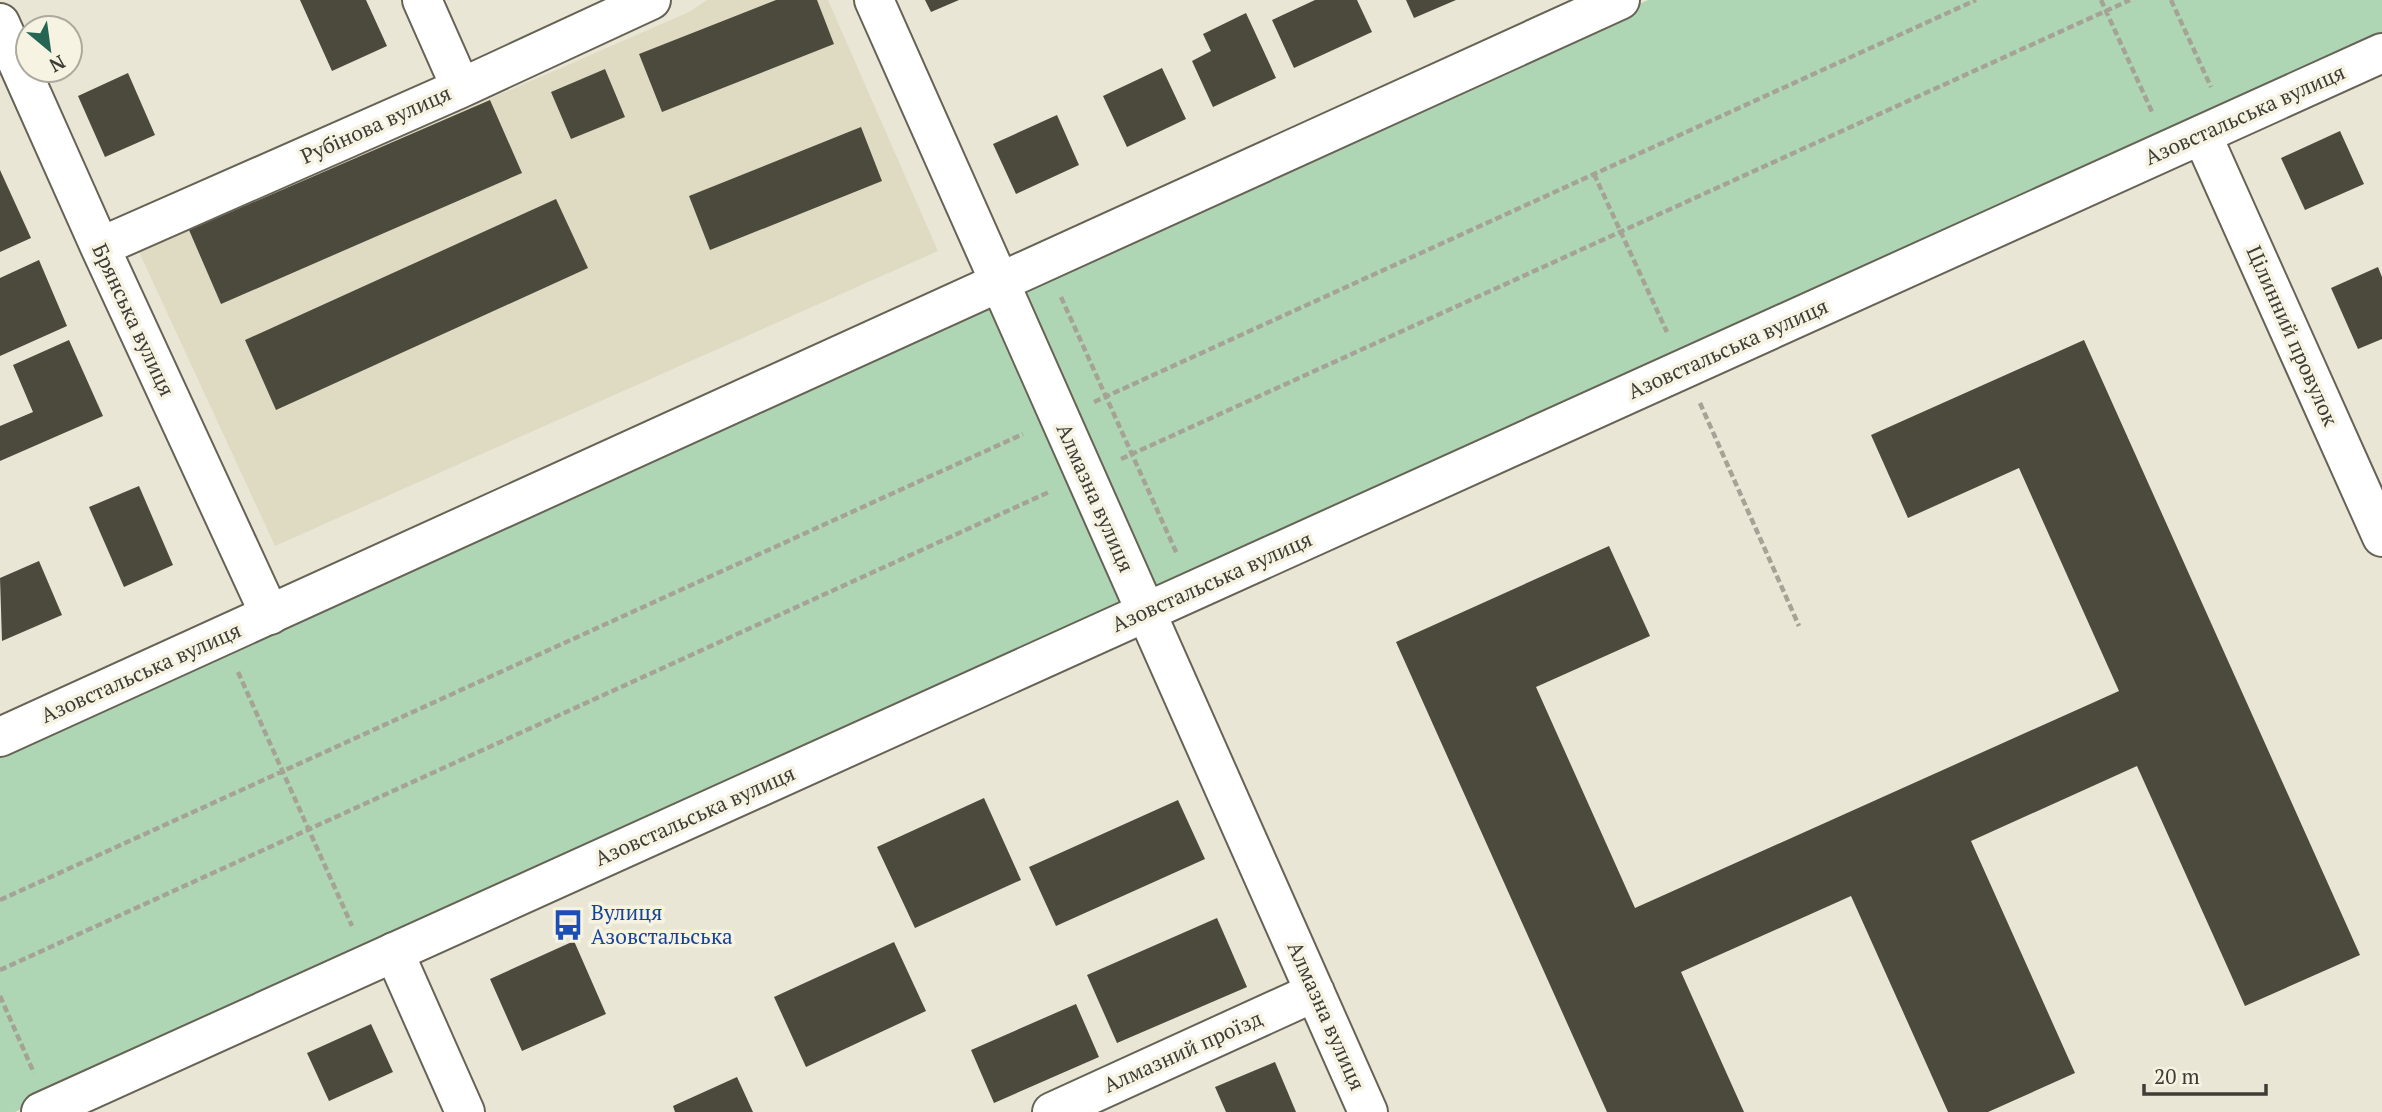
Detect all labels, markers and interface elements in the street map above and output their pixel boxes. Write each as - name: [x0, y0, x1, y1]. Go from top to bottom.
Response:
- north arrow: [14, 14, 84, 84]
- text: N: [45, 50, 70, 79]
- street label: Азовстальська вулиця: [2140, 57, 2349, 171]
- street label: Рубінова вулиця: [296, 78, 455, 170]
- street label: Брянська вулиця: [86, 239, 182, 400]
- street label: Цілинний провулок: [2241, 241, 2345, 431]
- street label: Азовстальська вулиця: [1623, 291, 1832, 405]
- street label: Алмазна вулиця: [1051, 419, 1141, 576]
- street label: Азовстальська вулиця: [1107, 524, 1316, 638]
- street label: Азовстальська вулиця: [36, 615, 245, 729]
- street label: Азовстальська вулиця: [590, 758, 799, 872]
- place label: Вулиця Азовстальська: [591, 898, 733, 950]
- bus stop icon: Вулиця Азовстальська: [551, 908, 585, 942]
- street label: Алмазна вулиця: [1282, 937, 1372, 1094]
- street label: Алмазний проїзд: [1099, 1004, 1266, 1099]
- scale bar: [2144, 1052, 2266, 1096]
- text: 20 m: [2154, 1062, 2200, 1090]

